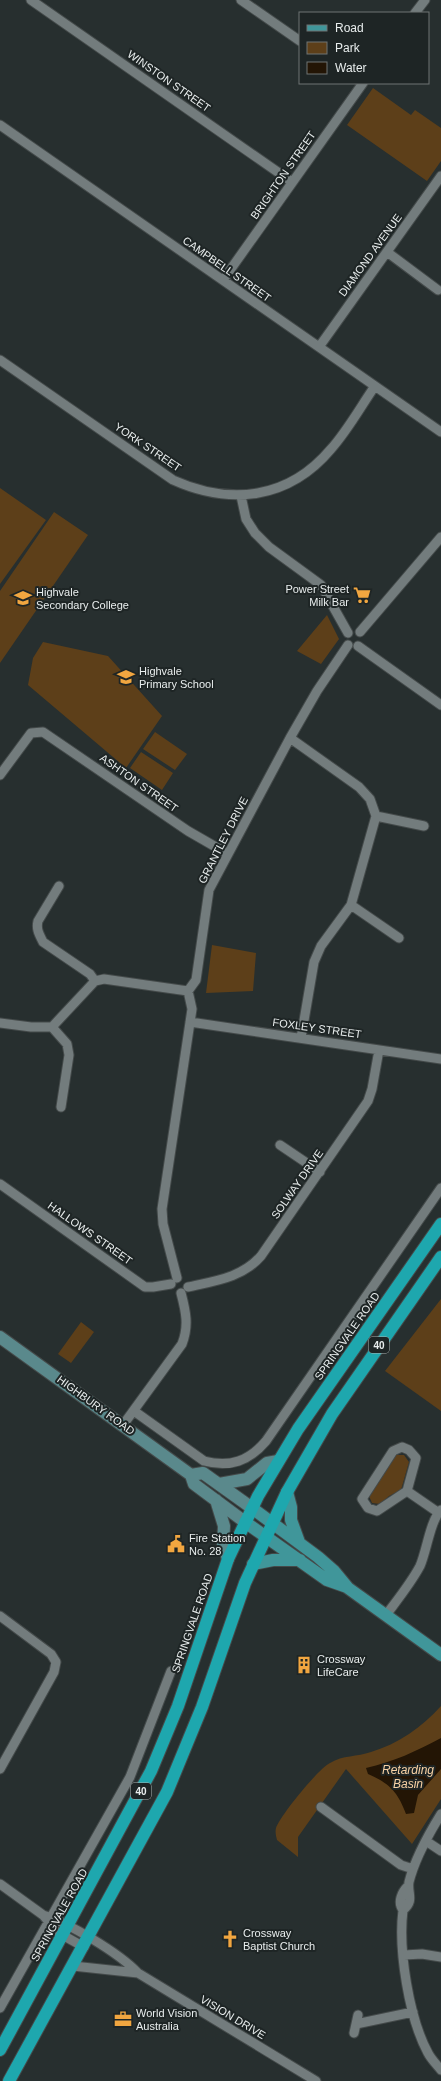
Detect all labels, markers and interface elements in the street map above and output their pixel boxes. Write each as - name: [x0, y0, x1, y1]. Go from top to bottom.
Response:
- legend: [299, 12, 429, 84]
- text: Road: [335, 21, 364, 35]
- text: Park: [335, 41, 361, 55]
- street label: WINSTON STREET: [125, 48, 213, 114]
- text: Water: [335, 61, 367, 75]
- street label: BRIGHTON STREET: [248, 129, 318, 221]
- street label: DIAMOND AVENUE: [336, 212, 404, 298]
- street label: CAMPBELL STREET: [181, 234, 274, 304]
- street label: YORK STREET: [112, 420, 184, 474]
- place label: Power Street Milk Bar: [285, 583, 349, 608]
- supermarket icon: Power Street Milk Bar: [352, 585, 372, 605]
- place label: Highvale Secondary College: [36, 586, 129, 611]
- school or university icon: Highvale Secondary College: [13, 588, 33, 608]
- place label: Highvale Primary School: [139, 665, 214, 690]
- school or university icon: Highvale Primary School: [116, 667, 136, 687]
- street label: ASHTON STREET: [98, 752, 180, 814]
- street label: GRANTLEY DRIVE: [196, 795, 250, 885]
- street label: FOXLEY STREET: [272, 1016, 363, 1040]
- street label: SOLWAY DRIVE: [269, 1147, 325, 1221]
- street label: HALLOWS STREET: [45, 1199, 135, 1267]
- street label: SPRINGVALE ROAD: [312, 1290, 382, 1382]
- road number: 40: [369, 1337, 389, 1353]
- street label: HIGHBURY ROAD: [55, 1373, 137, 1437]
- place label: Fire Station No. 28: [189, 1532, 245, 1557]
- public building icon: Fire Station No. 28: [166, 1534, 186, 1554]
- street label: SPRINGVALE ROAD: [169, 1572, 215, 1674]
- place label: Crossway LifeCare: [317, 1653, 366, 1678]
- building icon: Crossway LifeCare: [294, 1655, 314, 1675]
- water label: Retarding Basin: [382, 1763, 434, 1791]
- road number: 40: [131, 1783, 151, 1799]
- street label: SPRINGVALE ROAD: [28, 1866, 90, 1964]
- place label: Crossway Baptist Church: [243, 1927, 315, 1952]
- church icon: Crossway Baptist Church: [220, 1929, 240, 1949]
- street label: VISION DRIVE: [198, 1993, 268, 2041]
- place label: World Vision Australia: [136, 2007, 197, 2032]
- office icon: World Vision Australia: [113, 2009, 133, 2029]

